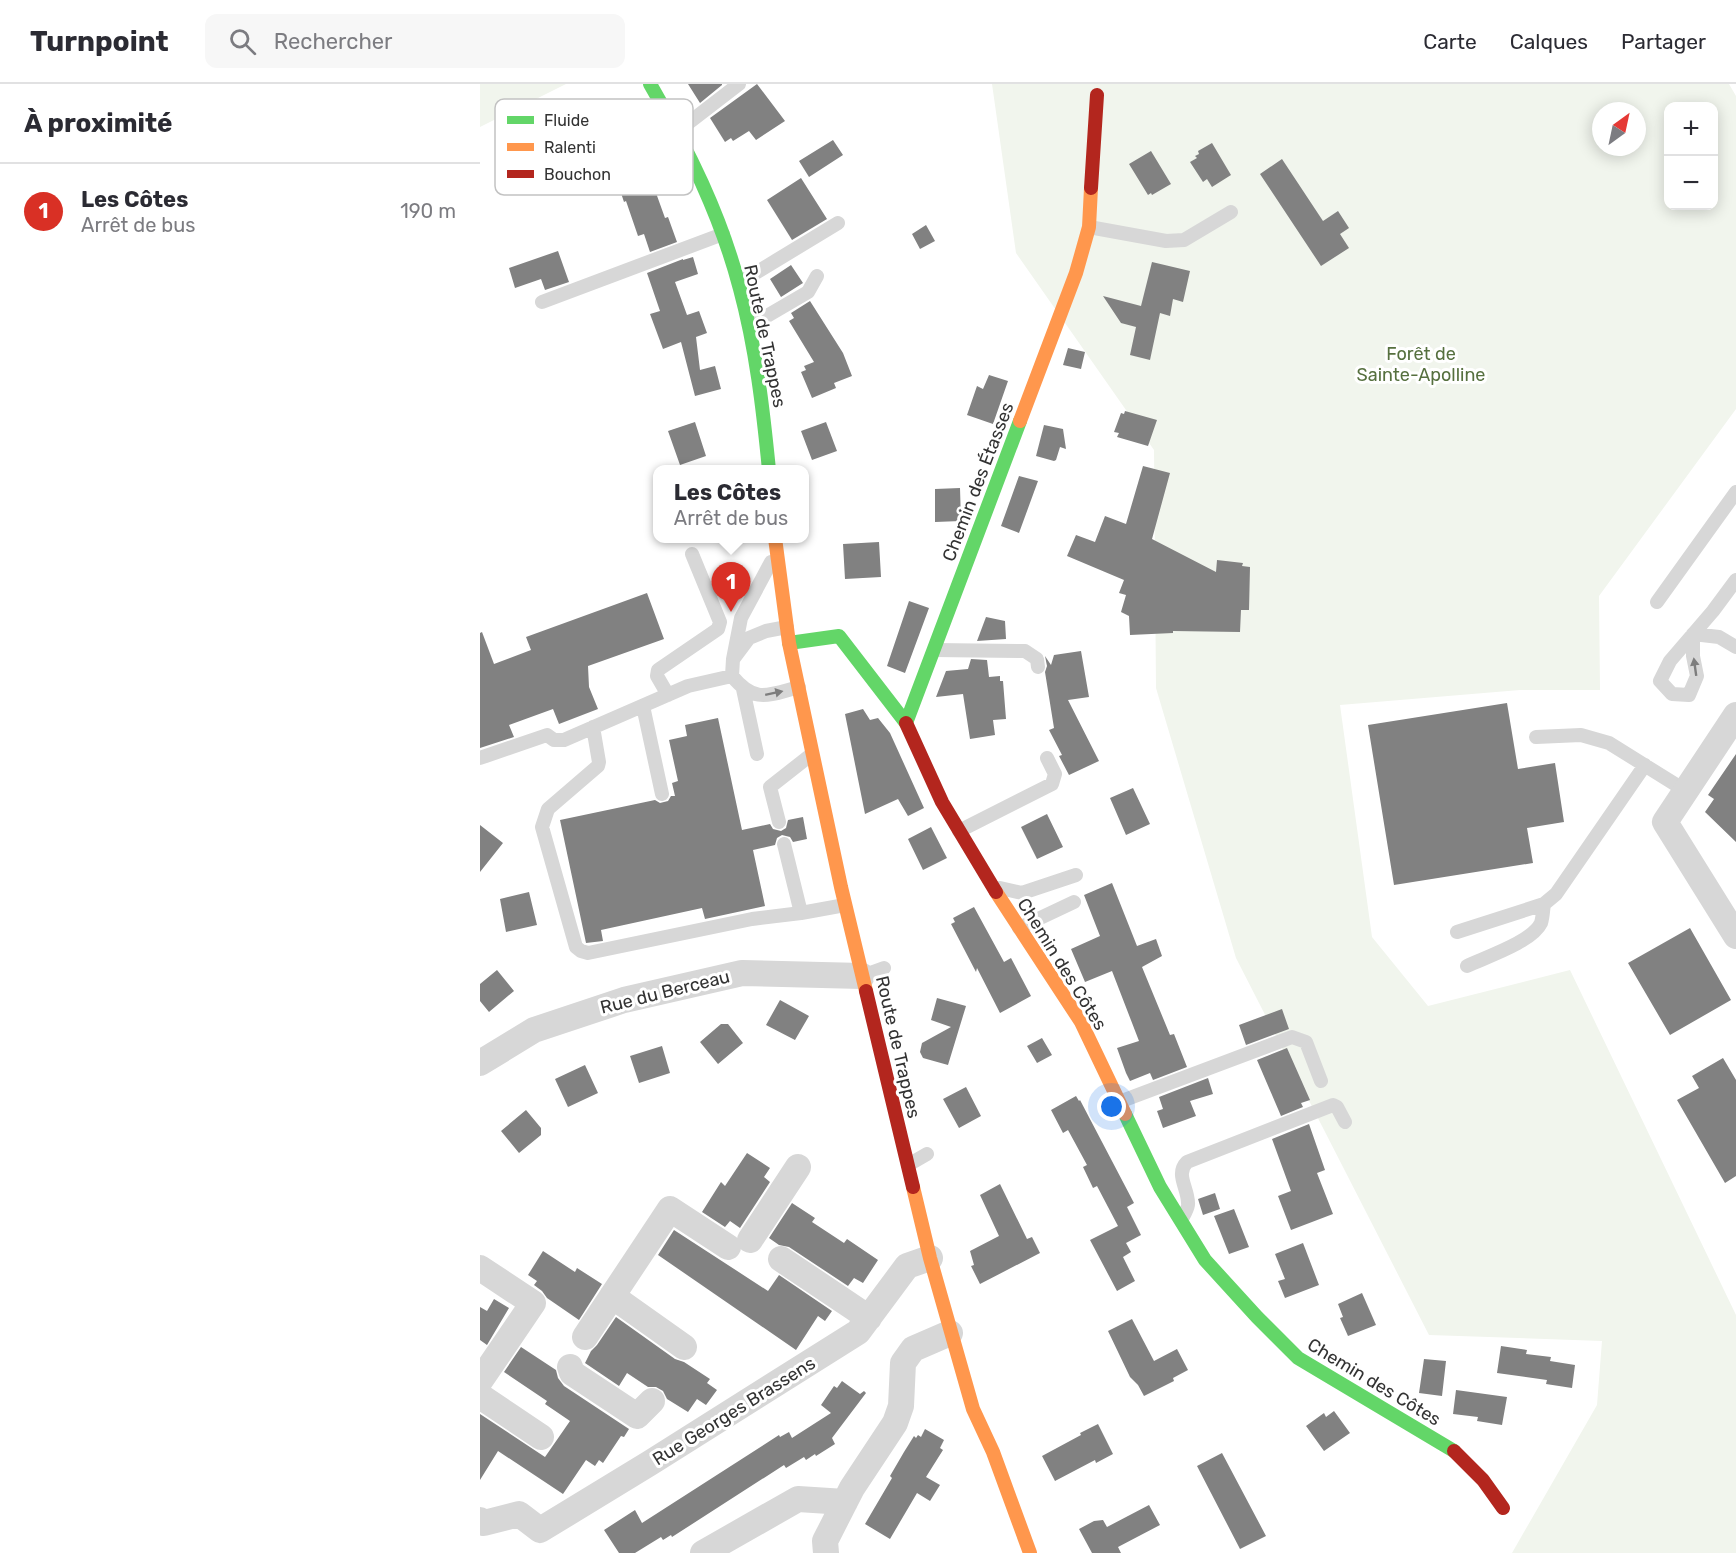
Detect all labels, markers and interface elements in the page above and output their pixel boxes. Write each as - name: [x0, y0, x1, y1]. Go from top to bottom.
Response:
- search box: [205, 14, 625, 68]
- text: Turnpoint: [30, 25, 169, 58]
- icon: search: [226, 25, 259, 58]
- text: Rechercher: [274, 28, 392, 55]
- text: Carte: [1423, 29, 1477, 54]
- text: Calques: [1510, 29, 1588, 54]
- text: Partager: [1621, 29, 1706, 54]
- legend: [495, 99, 693, 195]
- north arrow: [1592, 102, 1646, 156]
- map controls: [1664, 102, 1718, 210]
- button: +: [1664, 102, 1718, 156]
- text: À proximité: [24, 108, 173, 139]
- text: Fluide: [544, 111, 589, 130]
- text: Ralenti: [544, 138, 596, 157]
- button: −: [1664, 156, 1718, 210]
- text: Bouchon: [544, 165, 611, 184]
- text: Les Côtes: [81, 186, 188, 213]
- text: 1: [39, 199, 48, 223]
- text: 190 m: [400, 199, 456, 223]
- text: Arrêt de bus: [81, 213, 195, 237]
- street label: Route de Trappes: [739, 263, 791, 409]
- park label: Forêt de Sainte-Apolline: [1357, 343, 1485, 386]
- street label: Chemin des Étasses: [938, 399, 1018, 565]
- popup: [653, 465, 809, 543]
- text: Les Côtes: [674, 479, 781, 506]
- text: Arrêt de bus: [674, 506, 788, 530]
- pin: 1: [712, 562, 750, 612]
- one-way arrow: [1690, 658, 1699, 677]
- one-way arrow: [765, 687, 784, 697]
- street label: Chemin des Côtes: [1012, 894, 1112, 1034]
- street label: Rue du Berceau: [598, 965, 732, 1019]
- street label: Route de Trappes: [871, 974, 925, 1120]
- your location: [1097, 1092, 1126, 1121]
- street label: Chemin des Côtes: [1303, 1334, 1445, 1430]
- street label: Rue Georges Brassens: [648, 1352, 820, 1470]

